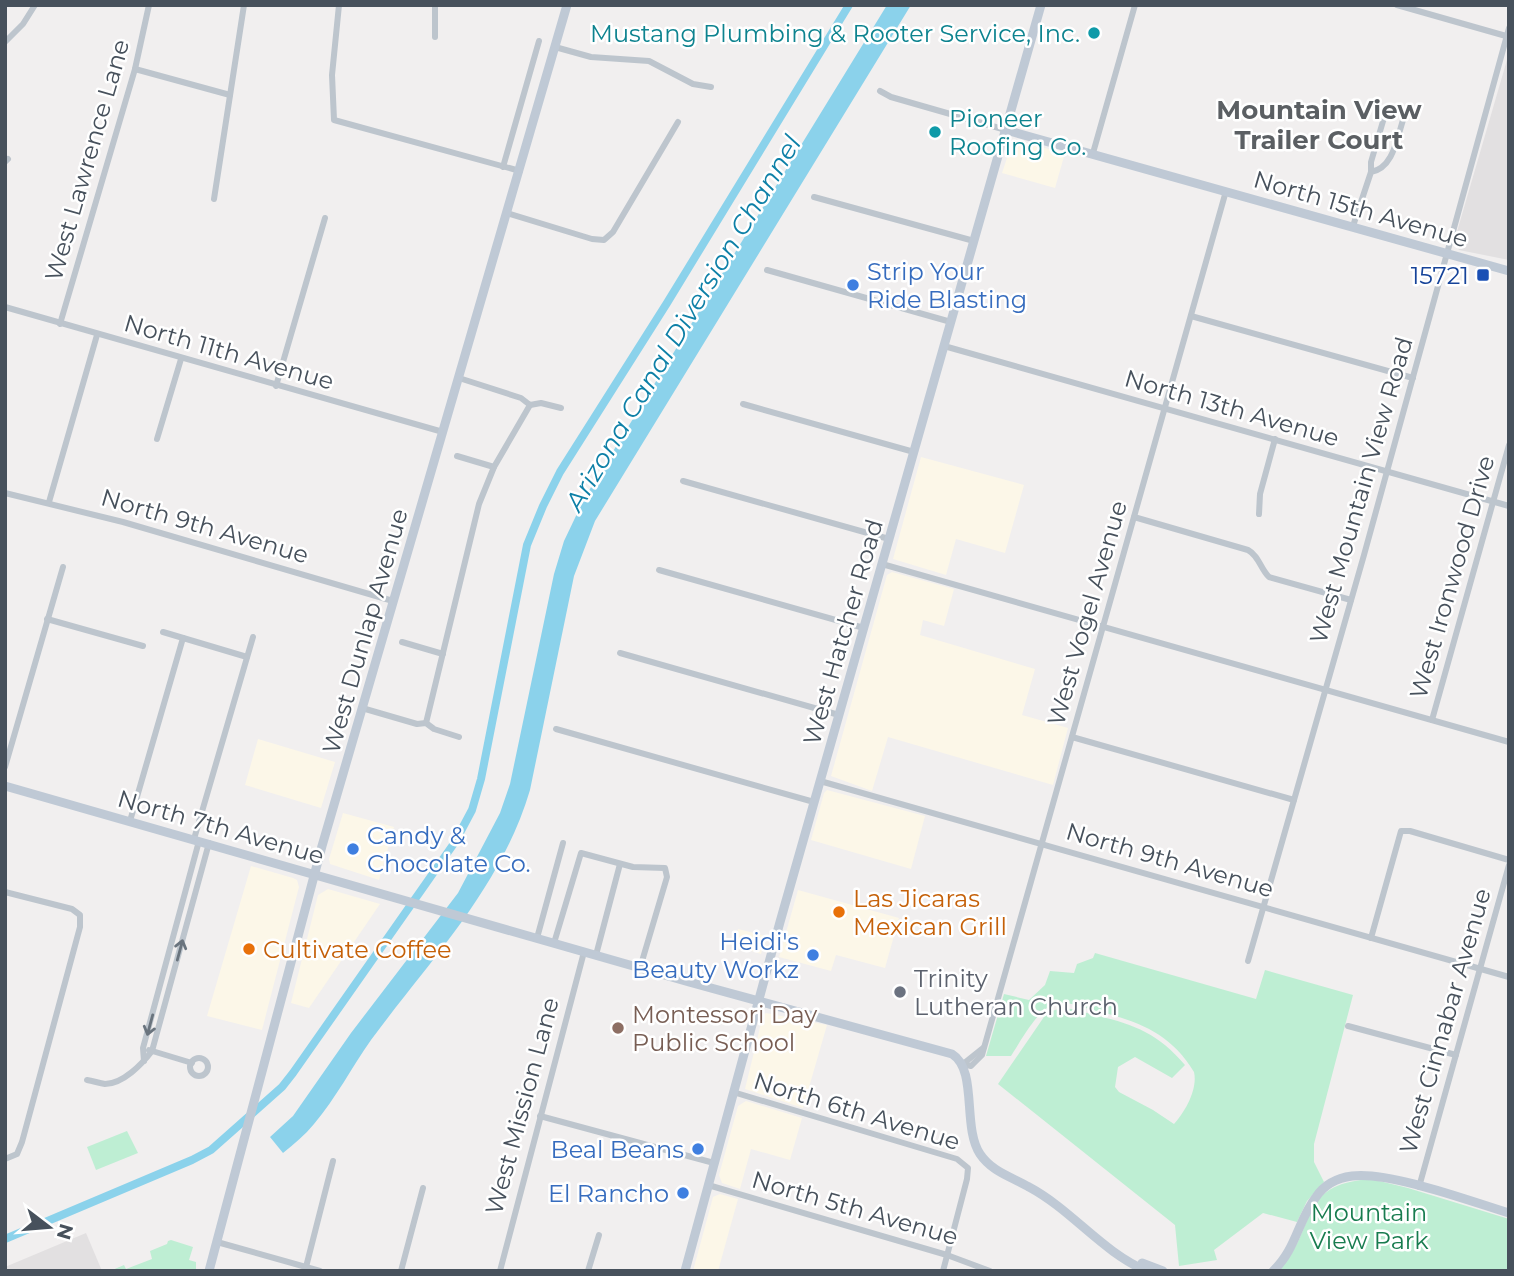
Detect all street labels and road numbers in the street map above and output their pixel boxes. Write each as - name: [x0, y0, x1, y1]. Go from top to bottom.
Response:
- street label: West Lawrence Lane: [39, 36, 135, 284]
- street label: North 15th Avenue: [1250, 164, 1472, 254]
- street label: North 11th Avenue: [121, 308, 337, 396]
- street label: West Mountain View Road: [1303, 333, 1419, 647]
- street label: North 13th Avenue: [1121, 363, 1343, 453]
- street label: West Ironwood Drive: [1403, 452, 1501, 702]
- street label: North 9th Avenue: [98, 483, 312, 569]
- street label: West Vogel Avenue: [1041, 497, 1133, 729]
- street label: West Dunlap Avenue: [316, 505, 414, 757]
- street label: West Hatcher Road: [797, 516, 889, 748]
- street label: North 7th Avenue: [114, 784, 328, 870]
- street label: North 9th Avenue: [1063, 817, 1277, 903]
- street label: West Cinnabar Avenue: [1393, 885, 1497, 1157]
- street label: West Mission Lane: [479, 994, 565, 1218]
- street label: North 6th Avenue: [750, 1066, 964, 1156]
- street label: North 5th Avenue: [749, 1165, 961, 1251]

